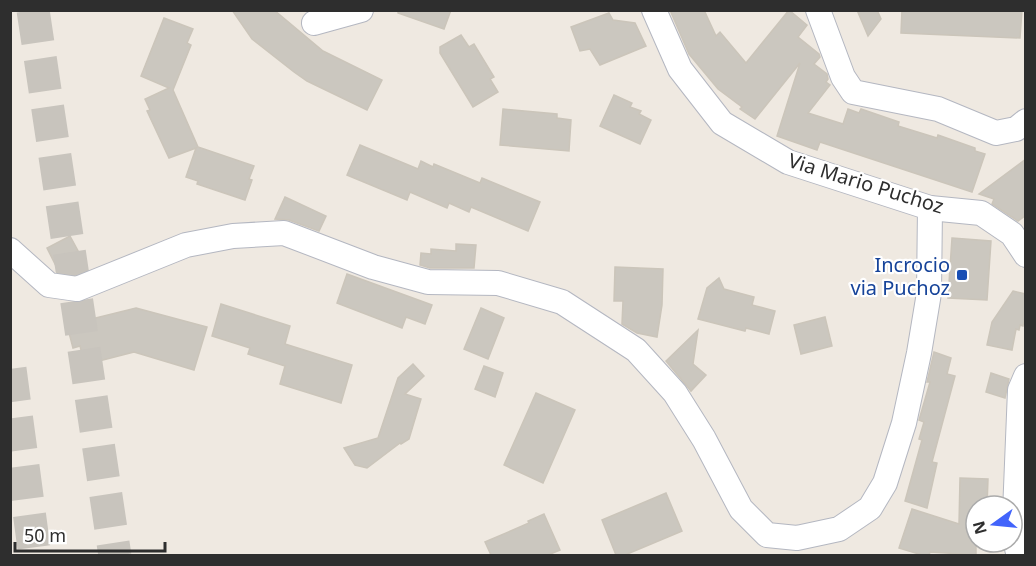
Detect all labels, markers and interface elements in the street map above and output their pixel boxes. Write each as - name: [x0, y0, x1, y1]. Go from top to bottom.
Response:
- street label: Via Mario Puchoz: [785, 146, 947, 220]
- place label: Incrocio via Puchoz: [851, 251, 950, 301]
- marker: Incrocio via Puchoz: [955, 268, 969, 282]
- north arrow: [964, 494, 1024, 554]
- scale bar: [15, 515, 165, 553]
- text: N: [967, 519, 992, 537]
- text: 50 m: [24, 523, 66, 547]

